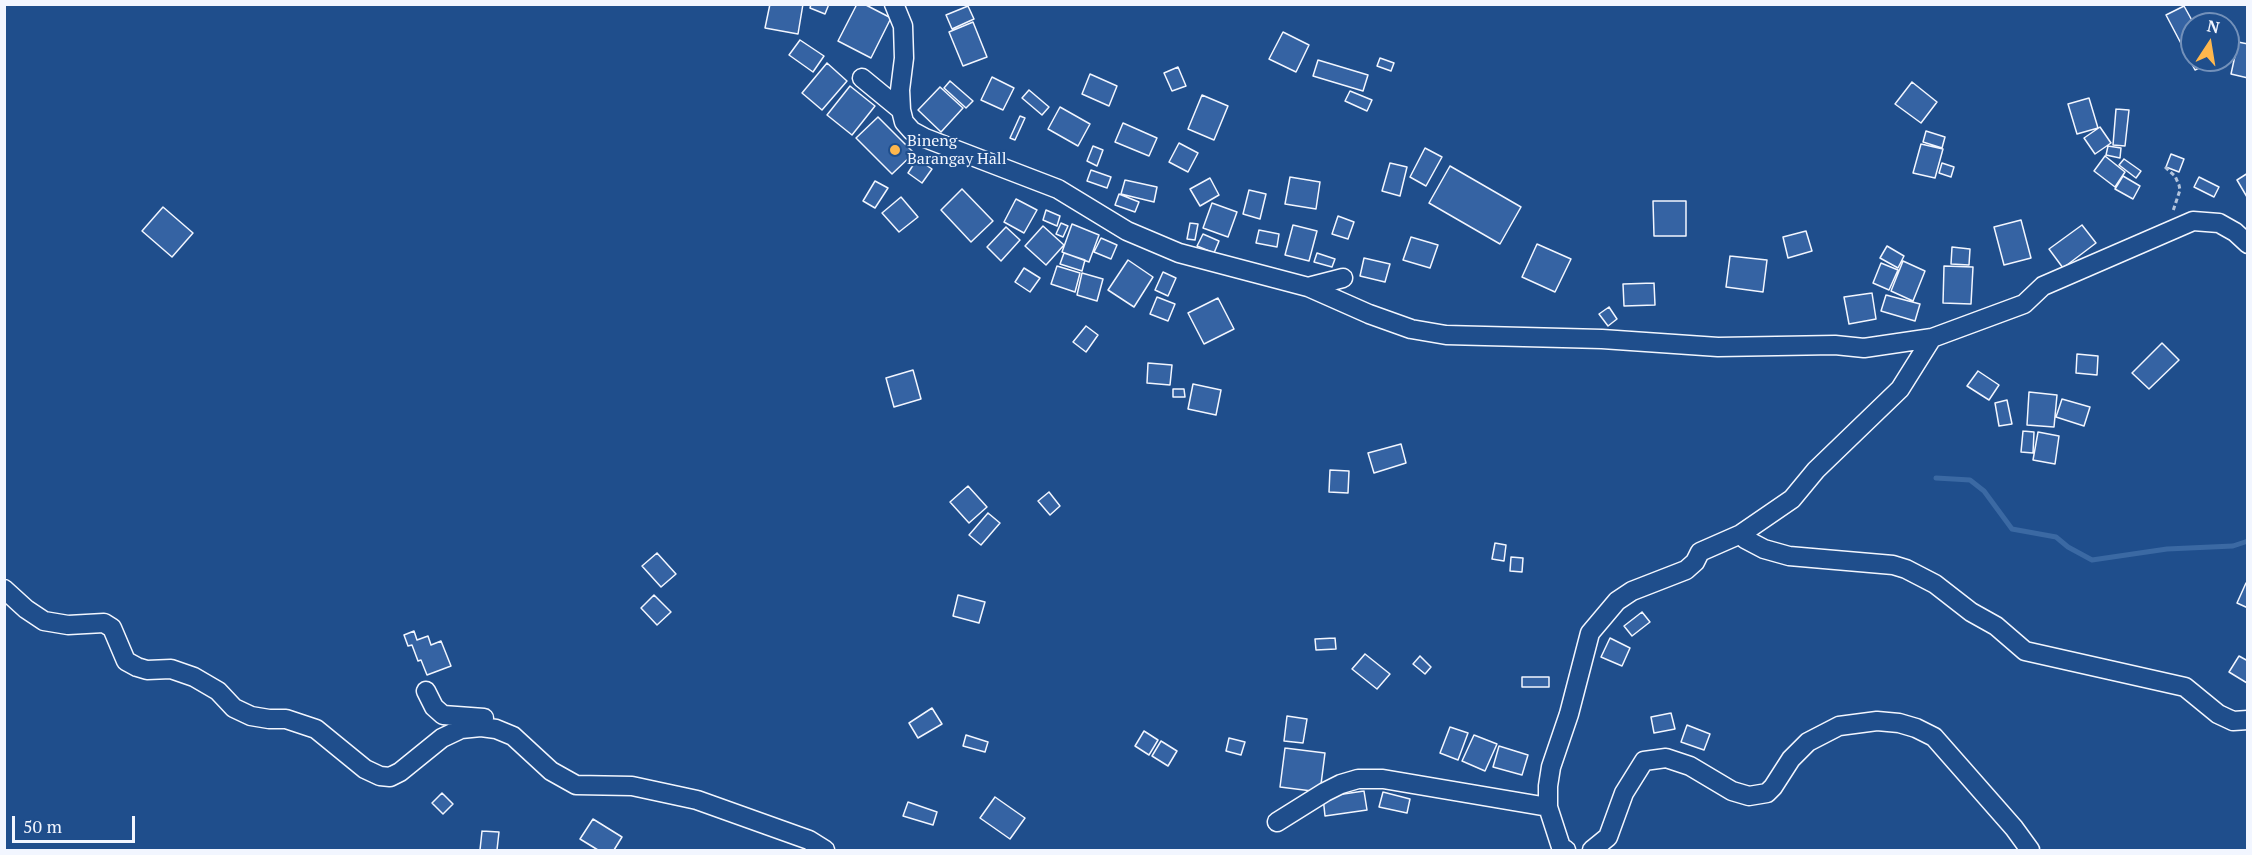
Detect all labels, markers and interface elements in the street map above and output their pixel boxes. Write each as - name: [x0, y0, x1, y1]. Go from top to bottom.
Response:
- north arrow: [2180, 12, 2240, 72]
- text: N: [2205, 14, 2222, 38]
- place label: Bineng Barangay Hall: [907, 131, 1006, 169]
- marker: Bineng Barangay Hall: [888, 143, 902, 157]
- scale bar: [15, 804, 138, 842]
- text: 50 m: [23, 814, 62, 838]

